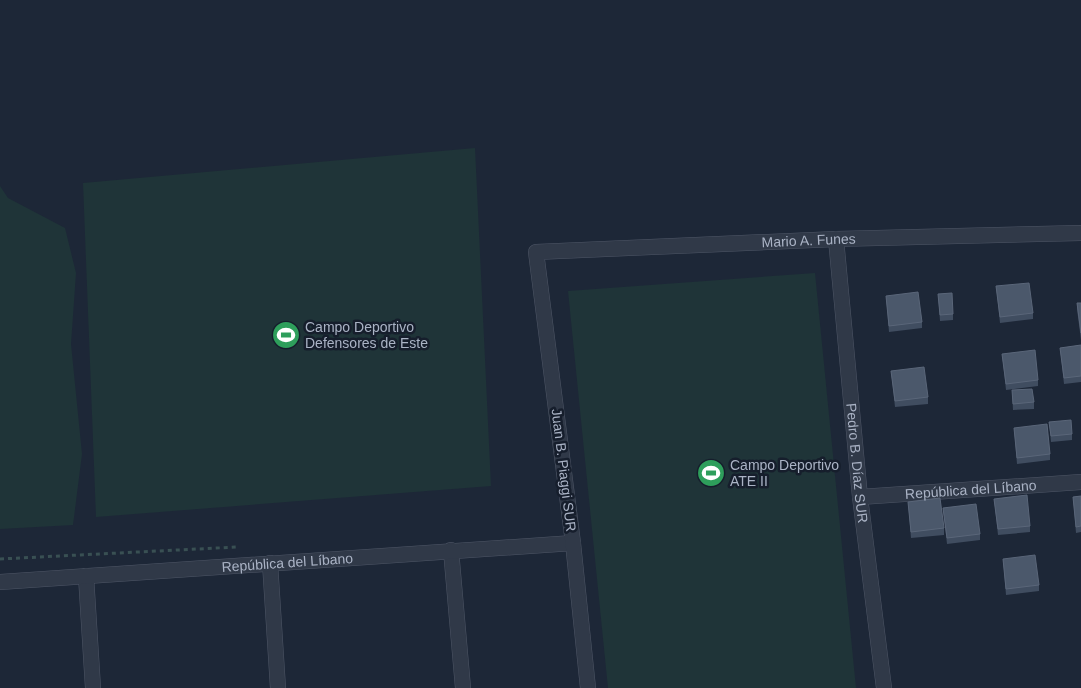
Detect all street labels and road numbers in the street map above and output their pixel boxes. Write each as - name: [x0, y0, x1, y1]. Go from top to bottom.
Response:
- street label: Mario A. Funes: [761, 231, 856, 250]
- street label: Pedro B. Díaz SUR: [843, 402, 871, 524]
- street label: Juan B. Piaggi SUR: [549, 408, 579, 532]
- street label: República del Líbano: [904, 477, 1037, 502]
- street label: República del Líbano: [221, 550, 354, 575]

